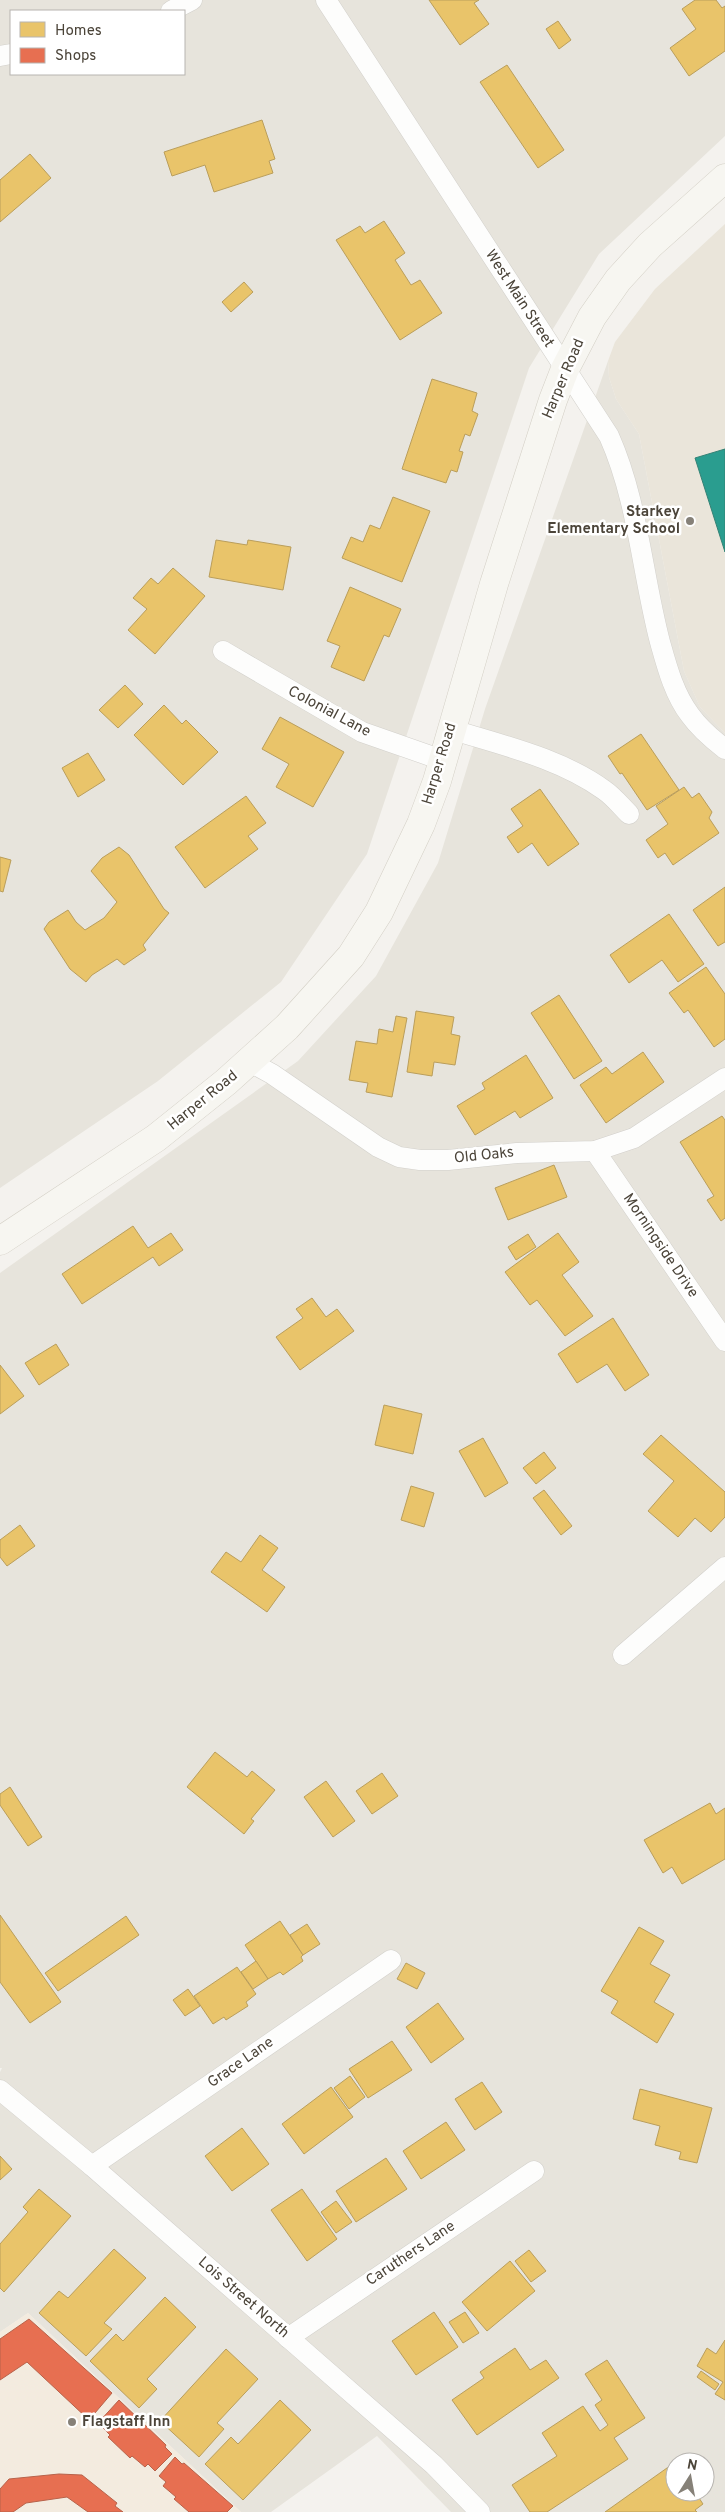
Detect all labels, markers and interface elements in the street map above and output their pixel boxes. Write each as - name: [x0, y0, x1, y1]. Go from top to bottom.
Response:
- legend: [10, 10, 185, 75]
- text: Homes: [55, 22, 102, 41]
- text: Shops: [55, 47, 96, 66]
- street label: West Main Street: [480, 246, 558, 352]
- street label: Harper Road: [539, 336, 589, 422]
- place label: Starkey Elementary School: [547, 503, 680, 539]
- marker: Starkey Elementary School: [684, 515, 696, 527]
- street label: Colonial Lane: [284, 682, 374, 742]
- street label: Harper Road: [419, 721, 461, 807]
- street label: Harper Road: [164, 1067, 242, 1135]
- street label: Old Oaks: [453, 1143, 515, 1169]
- street label: Morningside Drive: [618, 1190, 702, 1302]
- street label: Grace Lane: [204, 2033, 278, 2093]
- street label: Caruthers Lane: [363, 2217, 459, 2291]
- street label: Lois Street North: [193, 2253, 293, 2343]
- place label: Flagstaff Inn: [82, 2413, 170, 2432]
- marker: Flagstaff Inn: [66, 2416, 78, 2428]
- north arrow: [665, 2452, 715, 2502]
- text: N: [686, 2456, 699, 2475]

